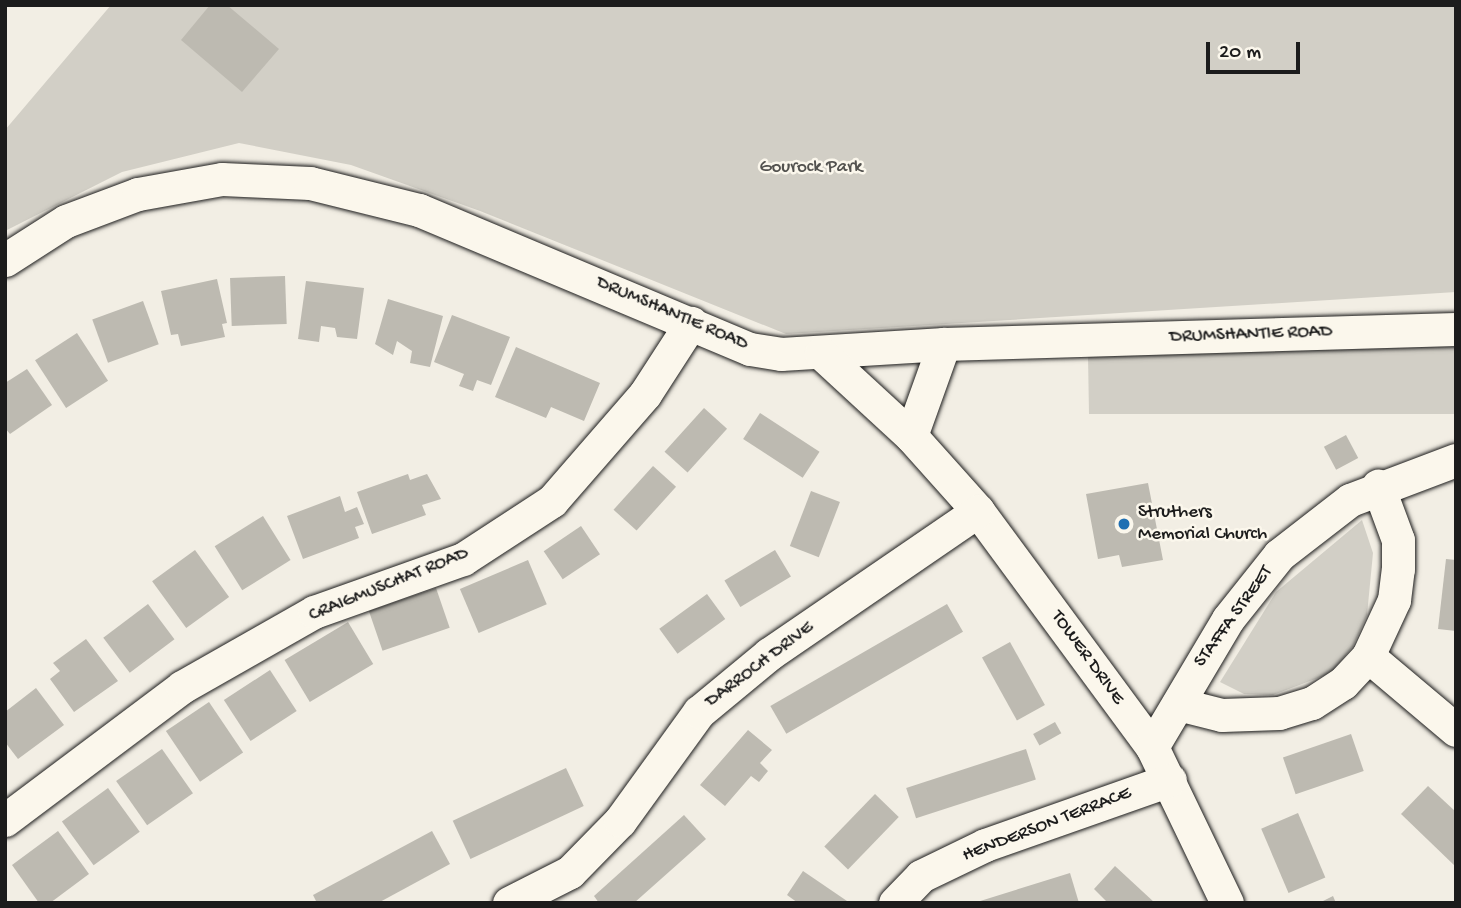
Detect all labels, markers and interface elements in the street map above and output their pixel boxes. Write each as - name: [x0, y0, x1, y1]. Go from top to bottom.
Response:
- scale bar: [1209, 28, 1304, 72]
- text: 20 m: [1219, 41, 1261, 66]
- park label: Gourock Park: [759, 157, 863, 179]
- street label: DRUMSHANTIE ROAD: [593, 272, 751, 356]
- street label: DRUMSHANTIE ROAD: [1169, 321, 1333, 349]
- place label: Struthers Memorial Church: [1138, 502, 1267, 546]
- marker: Struthers Memorial Church: [1116, 516, 1132, 532]
- street label: CRAIGMUSCHAT ROAD: [306, 543, 472, 627]
- street label: STAFFA STREET: [1190, 562, 1278, 672]
- street label: TOWER DRIVE: [1045, 607, 1129, 709]
- street label: DARROCH DRIVE: [701, 617, 819, 713]
- street label: HENDERSON TERRACE: [959, 782, 1135, 868]

